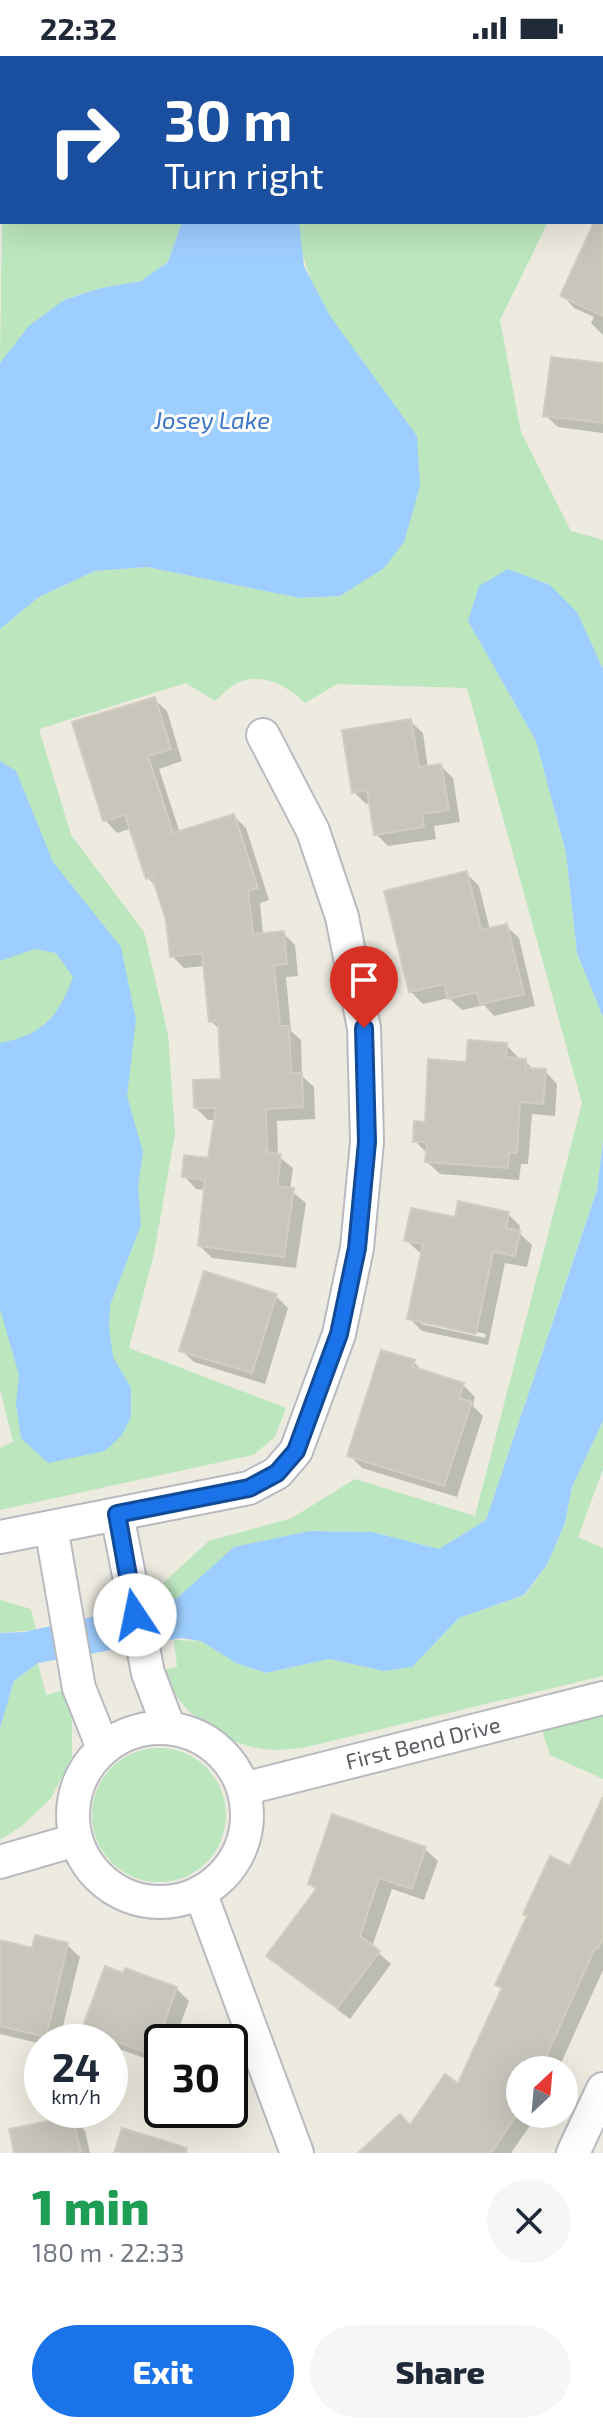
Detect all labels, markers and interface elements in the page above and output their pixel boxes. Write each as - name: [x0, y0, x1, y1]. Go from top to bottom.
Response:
- text: 22:32: [40, 10, 117, 46]
- text: 30 m: [164, 85, 293, 152]
- icon: right: [32, 88, 136, 192]
- text: Turn right: [164, 153, 324, 196]
- water label: Josey Lake: [153, 405, 270, 434]
- pin: [330, 946, 398, 1028]
- icon: arrive: [342, 958, 386, 1002]
- position arrow: [93, 1573, 177, 1657]
- street label: First Bend Drive: [343, 1710, 503, 1774]
- speed limit sign: 30: [144, 2024, 248, 2128]
- text: 24: [52, 2042, 100, 2090]
- north arrow: [506, 2056, 578, 2128]
- map controls: [506, 2056, 578, 2128]
- text: km/h: [51, 2084, 101, 2108]
- text: 1 min: [32, 2177, 150, 2235]
- button: close: [487, 2179, 571, 2263]
- text: 180 m · 22:33: [32, 2236, 184, 2267]
- button: Exit: [32, 2325, 294, 2417]
- button: Share: [310, 2325, 571, 2417]

